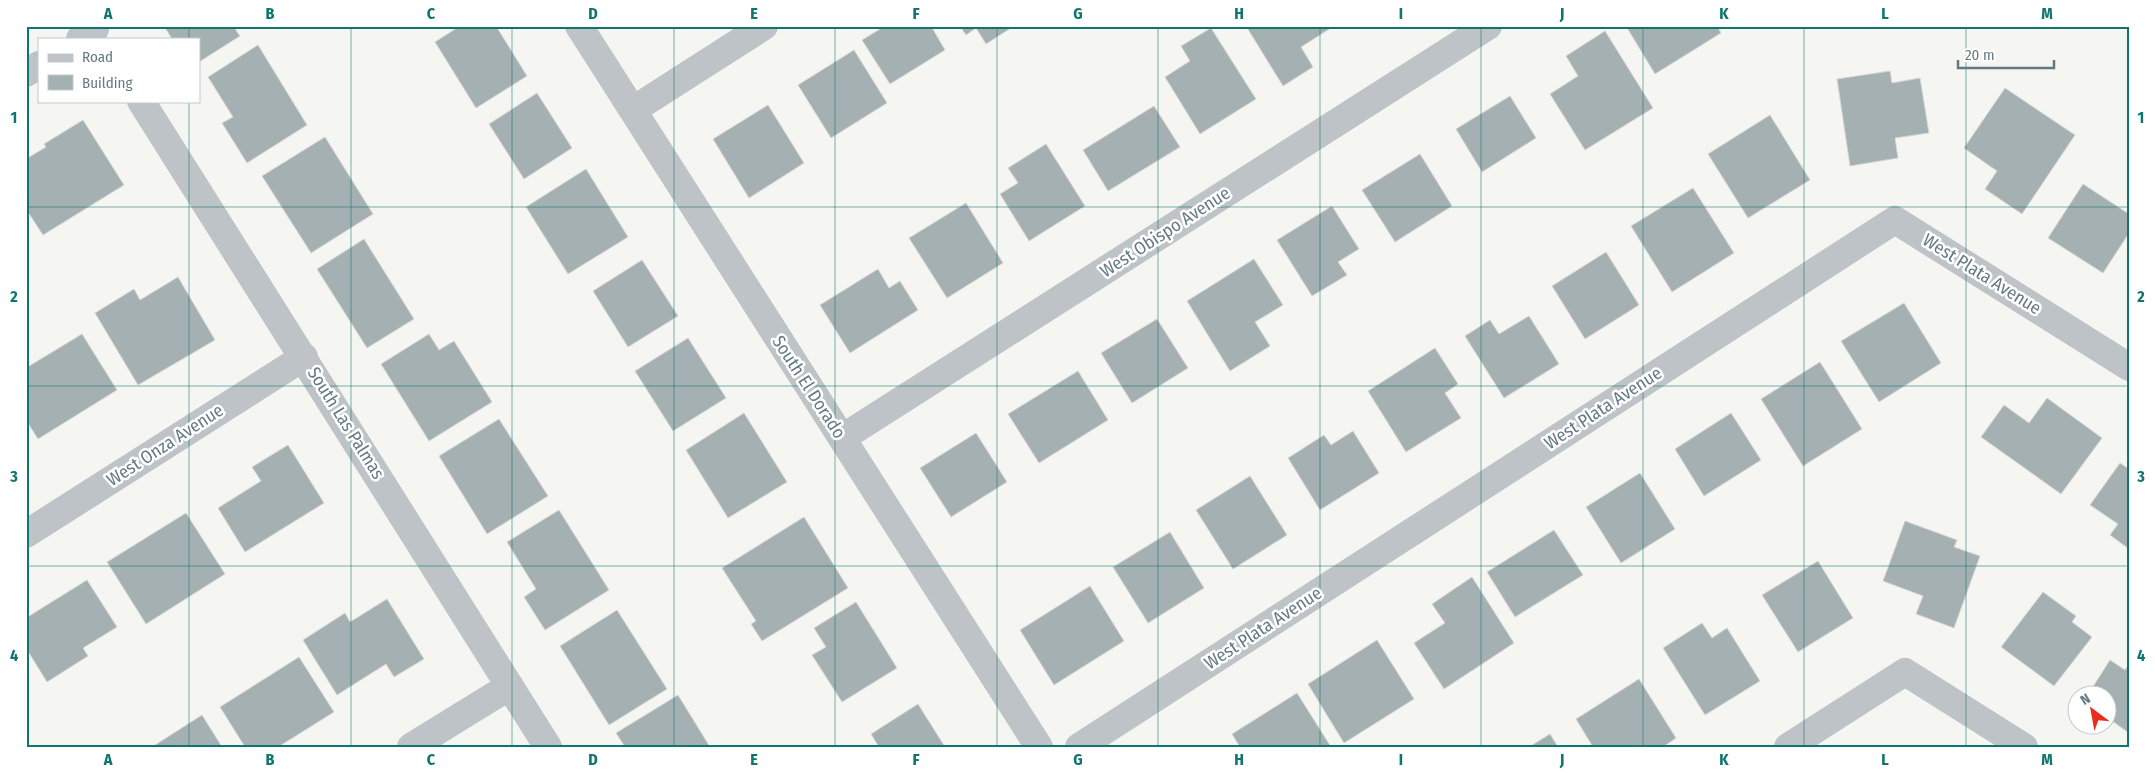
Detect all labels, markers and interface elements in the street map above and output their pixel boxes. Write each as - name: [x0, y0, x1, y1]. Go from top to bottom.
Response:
- text: A: [103, 4, 113, 23]
- text: B: [266, 4, 275, 23]
- text: C: [427, 4, 436, 23]
- text: D: [588, 4, 598, 23]
- text: E: [750, 4, 758, 23]
- text: F: [912, 4, 920, 23]
- text: G: [1073, 4, 1083, 23]
- text: H: [1234, 4, 1244, 23]
- text: I: [1399, 4, 1403, 23]
- text: J: [1559, 4, 1564, 23]
- text: K: [1719, 4, 1729, 23]
- text: L: [1881, 4, 1889, 23]
- text: M: [2041, 4, 2053, 23]
- legend: [38, 38, 200, 102]
- scale bar: [1958, 38, 2054, 70]
- text: 20 m: [1965, 46, 1995, 64]
- text: Road: [82, 48, 113, 66]
- text: Building: [82, 74, 133, 92]
- text: 1: [11, 108, 17, 127]
- text: 1: [2138, 108, 2144, 127]
- street label: West Obispo Avenue: [1096, 182, 1234, 282]
- street label: West Plata Avenue: [1919, 229, 2045, 319]
- text: 2: [9, 287, 18, 306]
- text: 2: [2136, 287, 2145, 306]
- street label: South El Dorado: [768, 331, 850, 443]
- street label: West Plata Avenue: [1540, 362, 1666, 454]
- street label: South Las Palmas: [303, 363, 389, 483]
- street label: West Onza Avenue: [102, 399, 228, 491]
- text: 3: [9, 467, 18, 486]
- text: 3: [2136, 467, 2145, 486]
- street label: West Plata Avenue: [1200, 582, 1326, 674]
- text: 4: [10, 646, 18, 665]
- text: 4: [2137, 646, 2145, 665]
- north arrow: [2068, 686, 2118, 736]
- text: N: [2077, 690, 2093, 709]
- text: A: [103, 750, 113, 769]
- text: B: [266, 750, 275, 769]
- text: C: [427, 750, 436, 769]
- text: D: [588, 750, 598, 769]
- text: E: [750, 750, 758, 769]
- text: F: [912, 750, 920, 769]
- text: G: [1073, 750, 1083, 769]
- text: H: [1234, 750, 1244, 769]
- text: I: [1399, 750, 1403, 769]
- text: J: [1559, 750, 1564, 769]
- text: K: [1719, 750, 1729, 769]
- text: L: [1881, 750, 1889, 769]
- text: M: [2041, 750, 2053, 769]

